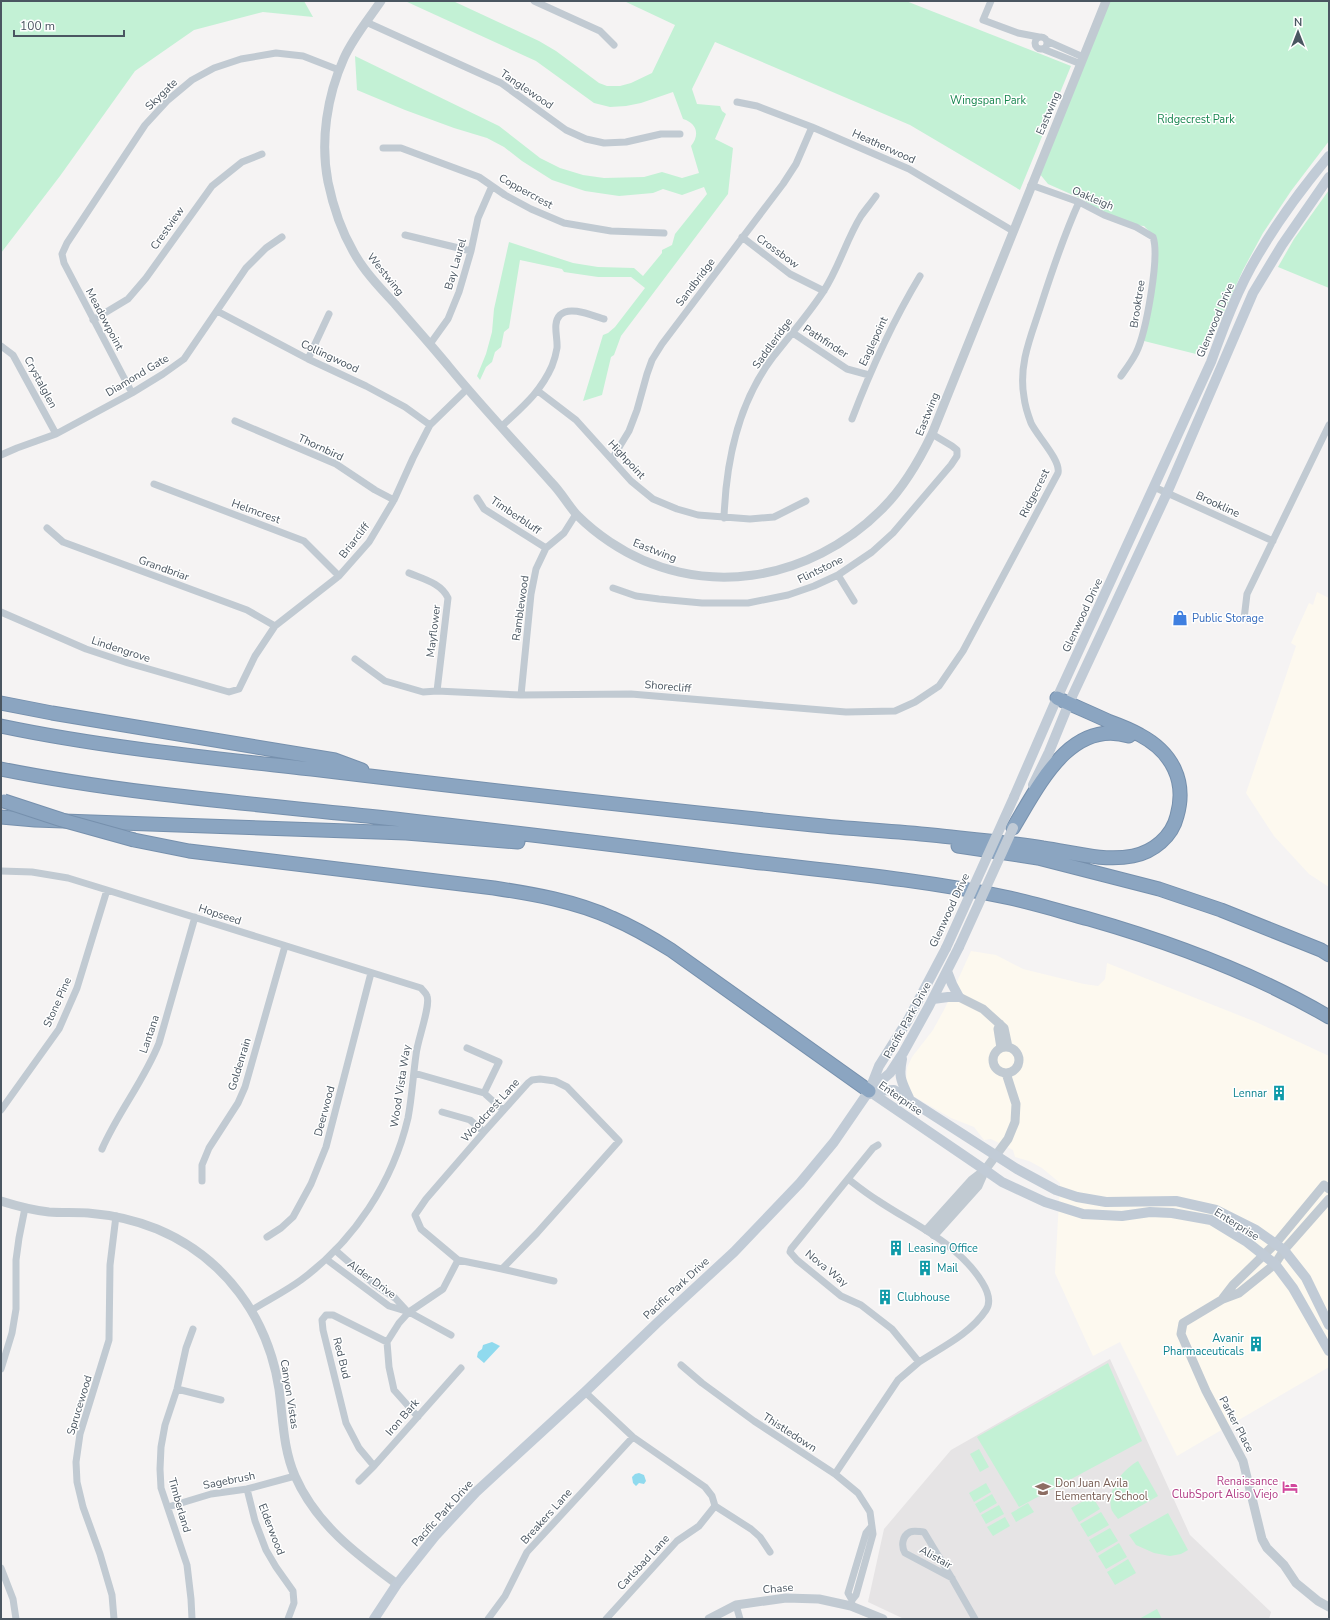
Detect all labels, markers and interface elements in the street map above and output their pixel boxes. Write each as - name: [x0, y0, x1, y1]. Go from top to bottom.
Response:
- scale bar: [14, 12, 124, 38]
- north arrow: [1278, 12, 1318, 52]
- text: N: [1294, 15, 1302, 30]
- text: 100 m: [20, 18, 55, 34]
- street label: Tanglewood: [497, 66, 556, 113]
- street label: Skygate: [142, 75, 181, 114]
- street label: Eastwing: [1033, 89, 1064, 137]
- park label: Wingspan Park: [950, 93, 1026, 108]
- park label: Ridgecrest Park: [1157, 112, 1235, 127]
- street label: Heatherwood: [850, 126, 918, 167]
- street label: Coppercrest: [496, 170, 556, 213]
- street label: Oakleigh: [1070, 183, 1116, 214]
- street label: Crestview: [147, 204, 188, 253]
- street label: Crossbow: [753, 231, 802, 272]
- street label: Bay Laurel: [441, 236, 470, 292]
- street label: Westwing: [364, 250, 407, 299]
- street label: Sandbridge: [672, 255, 719, 310]
- street label: Brooktree: [1126, 279, 1149, 329]
- street label: Glenwood Drive: [1193, 280, 1238, 360]
- street label: Meadowpoint: [82, 286, 127, 353]
- street label: Eaglepoint: [855, 314, 891, 368]
- street label: Saddleridge: [749, 315, 796, 372]
- street label: Pathfinder: [800, 321, 851, 362]
- street label: Collingwood: [298, 336, 361, 377]
- street label: Diamond Gate: [103, 351, 172, 400]
- street label: Crystalglen: [21, 354, 61, 411]
- street label: Eastwing: [912, 390, 943, 438]
- street label: Thornbird: [296, 430, 346, 464]
- street label: Highpoint: [605, 436, 649, 482]
- street label: Ridgecrest: [1016, 466, 1053, 520]
- street label: Brookline: [1193, 488, 1242, 521]
- street label: Timberbluff: [488, 493, 544, 538]
- street label: Helmcrest: [229, 496, 282, 527]
- street label: Briarcliff: [336, 519, 373, 561]
- street label: Eastwing: [631, 535, 679, 566]
- street label: Grandbriar: [136, 552, 191, 585]
- street label: Flintstone: [795, 552, 846, 587]
- street label: Ramblewood: [508, 574, 533, 642]
- street label: Glenwood Drive: [1059, 576, 1106, 655]
- street label: Mayflower: [423, 604, 444, 658]
- shop icon: Public Storage: [1171, 609, 1189, 627]
- place label: Public Storage: [1192, 611, 1264, 626]
- street label: Lindengrove: [89, 633, 152, 666]
- street label: Shorecliff: [644, 677, 692, 696]
- street label: Glenwood Drive: [926, 871, 973, 950]
- street label: Hopseed: [196, 900, 243, 928]
- street label: Stone Pine: [40, 975, 75, 1030]
- street label: Pacific Park Drive: [880, 979, 935, 1061]
- street label: Lantana: [136, 1013, 163, 1055]
- street label: Goldenrain: [224, 1036, 255, 1092]
- street label: Wood Vista Way: [387, 1043, 415, 1129]
- street label: Woodcrest Lane: [458, 1075, 523, 1145]
- street label: Enterprise: [876, 1078, 926, 1119]
- street label: Deerwood: [311, 1084, 338, 1138]
- building icon: Lennar: [1270, 1084, 1288, 1102]
- place label: Lennar: [1233, 1086, 1267, 1101]
- street label: Enterprise: [1211, 1205, 1262, 1244]
- building icon: Leasing Office: [887, 1239, 905, 1257]
- place label: Leasing Office: [908, 1241, 978, 1256]
- street label: Nova Way: [802, 1246, 852, 1291]
- street label: Pacific Park Drive: [640, 1254, 713, 1323]
- street label: Alder Drive: [345, 1257, 399, 1302]
- building icon: Mail: [916, 1259, 934, 1277]
- place label: Mail: [937, 1261, 959, 1276]
- building icon: Clubhouse: [876, 1288, 894, 1306]
- place label: Clubhouse: [897, 1290, 950, 1305]
- place label: Avanir Pharmaceuticals: [1163, 1331, 1244, 1359]
- building icon: Avanir Pharmaceuticals: [1247, 1335, 1265, 1353]
- street label: Red Bud: [329, 1336, 354, 1380]
- street label: Canyon Vistas: [277, 1358, 302, 1430]
- street label: Sprucewood: [63, 1373, 96, 1437]
- street label: Parker Place: [1216, 1394, 1258, 1455]
- street label: Iron Bark: [382, 1395, 423, 1439]
- street label: Thistledown: [760, 1409, 820, 1455]
- street label: Sagebrush: [202, 1468, 257, 1493]
- place label: Renaissance ClubSport Aliso Viejo: [1172, 1474, 1278, 1502]
- street label: Timberland: [165, 1476, 195, 1534]
- place label: Don Juan Avila Elementary School: [1055, 1476, 1149, 1504]
- street label: Pacific Park Drive: [408, 1477, 477, 1550]
- hotel icon: Renaissance ClubSport Aliso Viejo: [1281, 1478, 1299, 1496]
- school or university icon: Don Juan Avila Elementary School: [1034, 1480, 1052, 1498]
- street label: Breakers Lane: [517, 1485, 575, 1547]
- street label: Elderwood: [255, 1501, 288, 1557]
- street label: Carlsbad Lane: [614, 1531, 673, 1593]
- street label: Alistair: [917, 1542, 955, 1573]
- street label: Chase: [762, 1580, 794, 1597]

